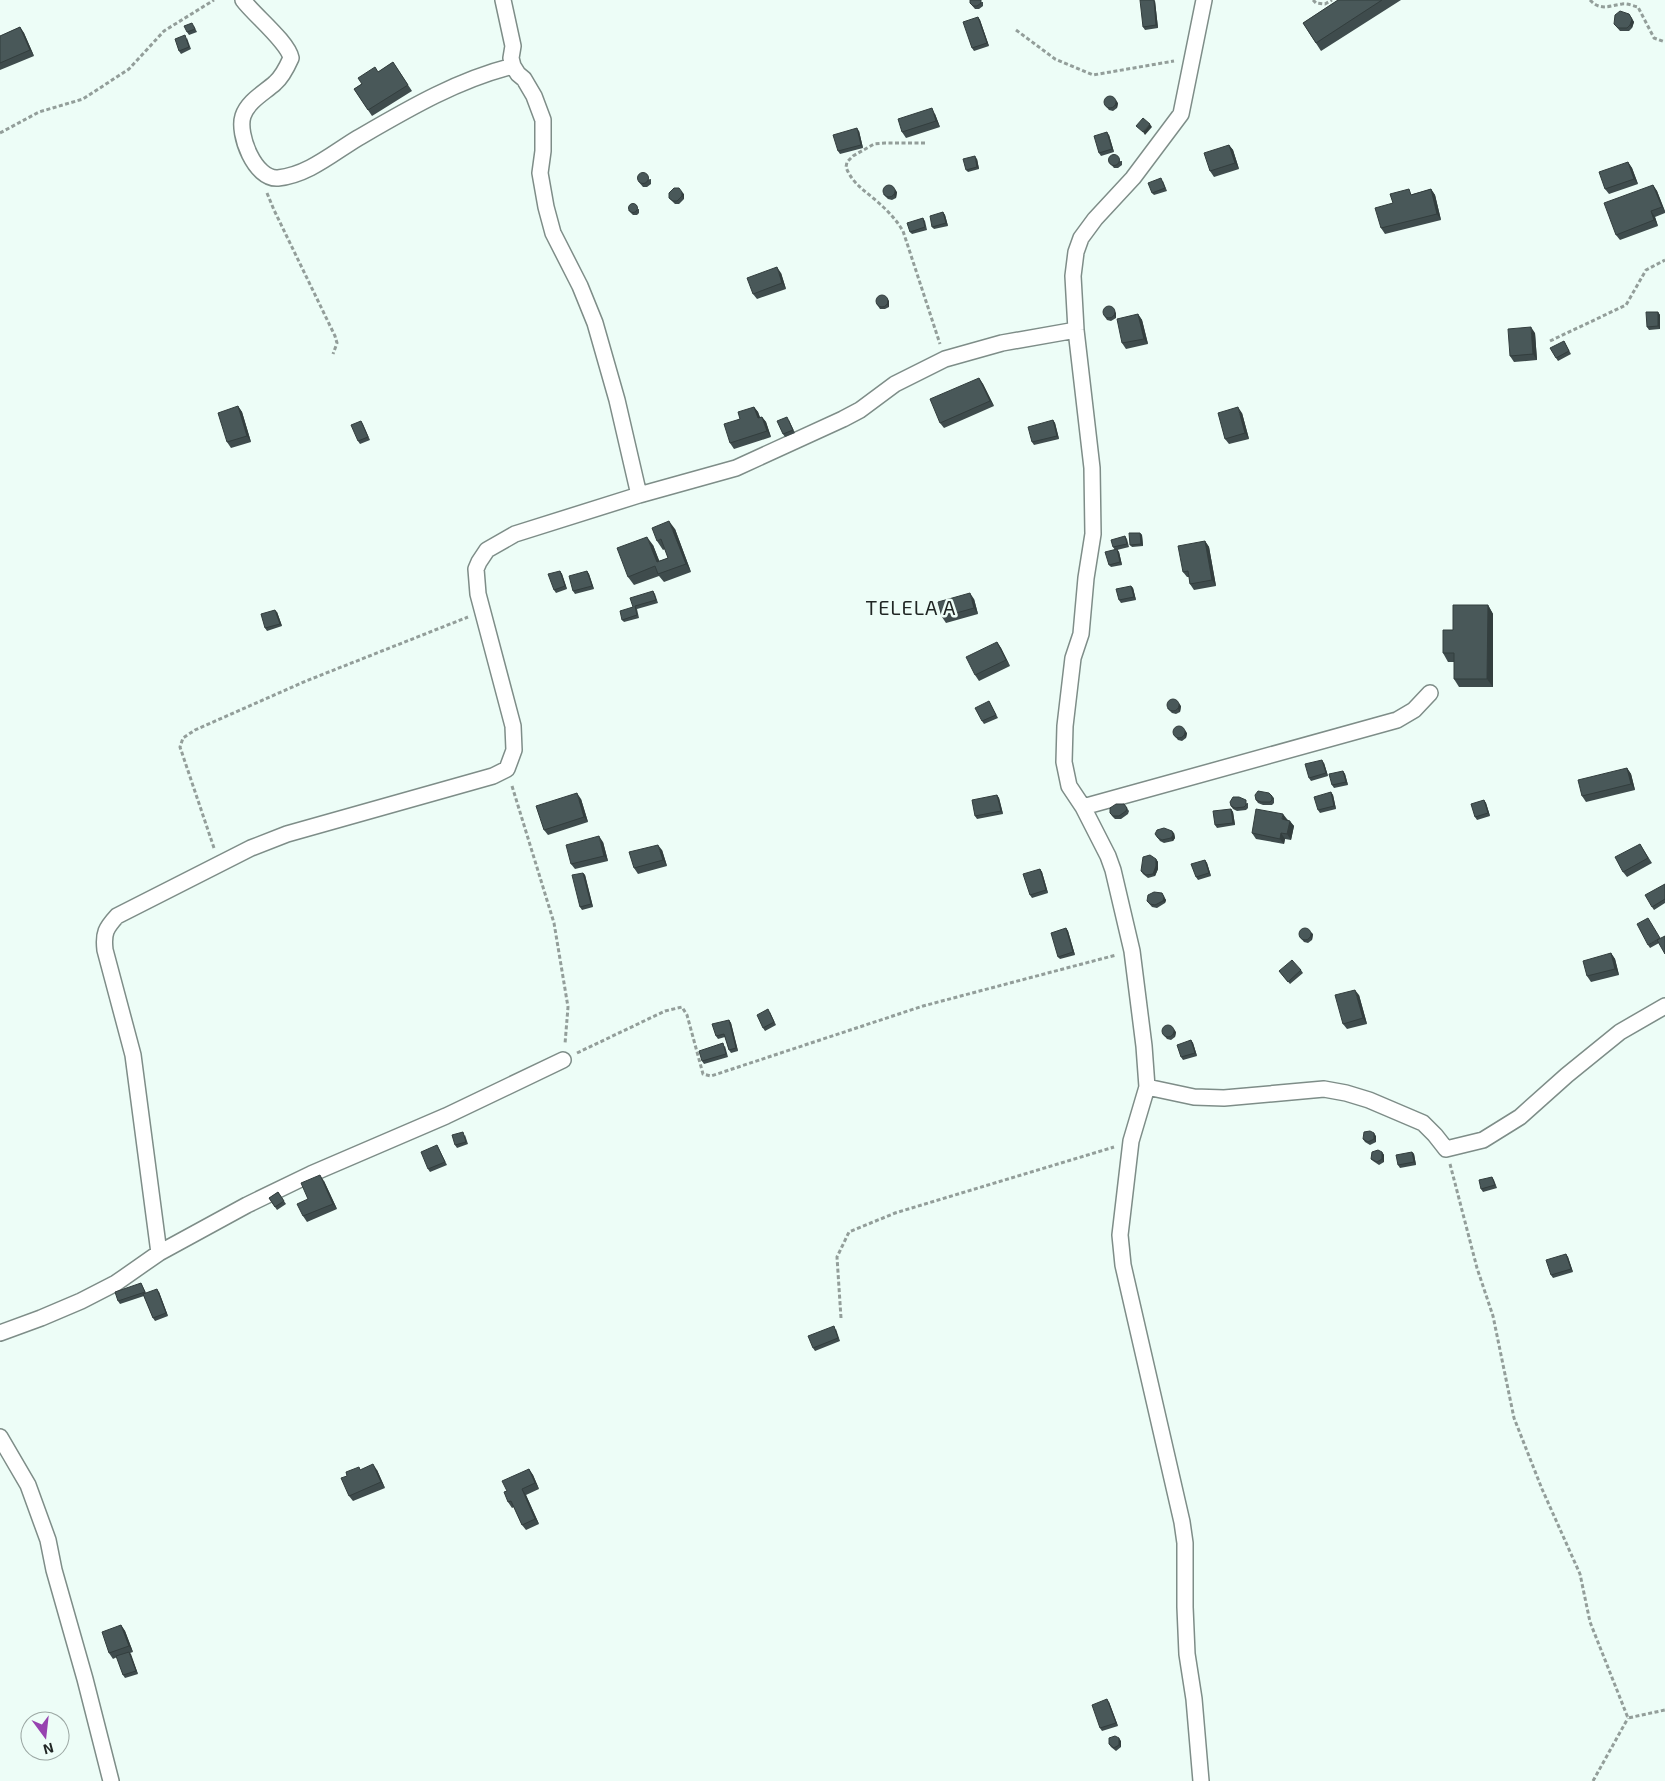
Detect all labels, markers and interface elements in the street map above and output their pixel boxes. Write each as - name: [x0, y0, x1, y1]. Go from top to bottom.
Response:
- district label: TELELA A: [866, 595, 956, 619]
- north arrow: [20, 1711, 70, 1761]
- text: N: [41, 1740, 56, 1759]

